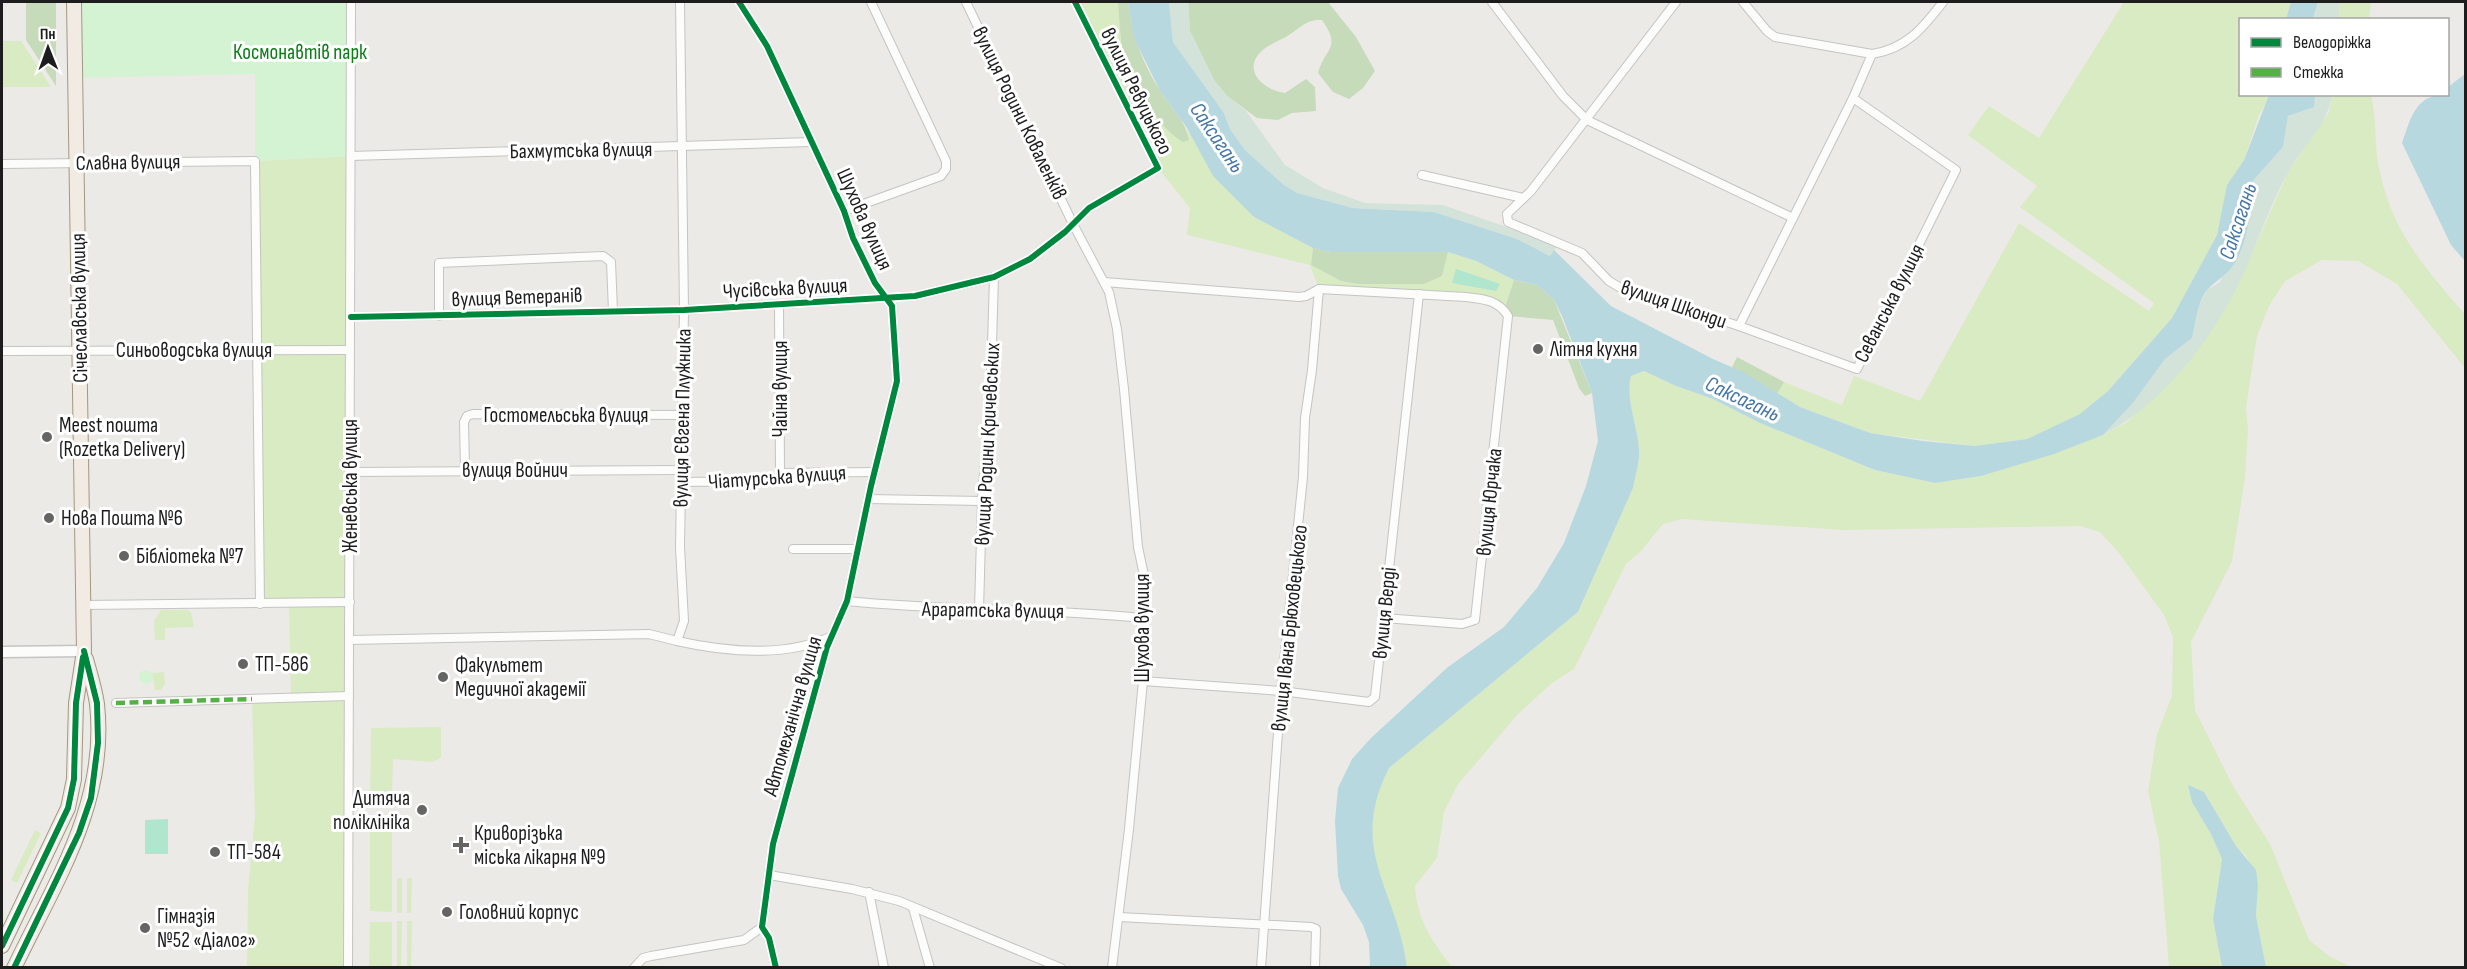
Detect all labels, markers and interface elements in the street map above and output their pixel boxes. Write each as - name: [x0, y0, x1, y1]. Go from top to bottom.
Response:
- north arrow: [18, 18, 78, 78]
- legend: [2239, 18, 2449, 96]
- street label: вулиця Родини Коваленків: [967, 23, 1072, 204]
- street label: вулиця Ревуцького: [1095, 24, 1178, 158]
- text: Пн: [40, 25, 56, 44]
- text: Велодоріжка: [2293, 32, 2371, 53]
- park label: Космонавтів парк: [233, 40, 367, 65]
- text: Стежка: [2293, 62, 2344, 83]
- water label: Саксагань: [1183, 98, 1250, 178]
- street label: Бахмутська вулиця: [509, 137, 653, 164]
- street label: Славна вулиця: [75, 149, 181, 176]
- street label: Шухова вулиця: [831, 164, 898, 274]
- water label: Саксагань: [2213, 180, 2263, 263]
- street label: Січеславська вулиця: [66, 233, 93, 383]
- street label: Севанська вулиця: [1849, 240, 1930, 367]
- street label: Чусівська вулиця: [722, 273, 848, 304]
- street label: вулиця Шконди: [1618, 275, 1730, 334]
- street label: вулиця Ветеранів: [451, 283, 583, 312]
- street label: вулиця Євгена Плужника: [668, 328, 697, 508]
- place label: Літня кухня: [1549, 337, 1638, 362]
- street label: Синьоводська вулиця: [116, 338, 272, 363]
- street label: Чайна вулиця: [768, 340, 793, 438]
- street label: вулиця Родини Кричевських: [970, 342, 1005, 546]
- marker: Літня кухня: [1531, 342, 1545, 356]
- water label: Саксагань: [1701, 370, 1784, 428]
- street label: Гостомельська вулиця: [483, 403, 649, 428]
- place label: Meest пошта (Rozetka Delivery): [59, 413, 185, 462]
- street label: Женевська вулиця: [338, 419, 363, 553]
- marker: Meest пошта (Rozetka Delivery): [40, 430, 54, 444]
- street label: вулиця Юрчака: [1471, 447, 1508, 557]
- street label: вулиця Войнич: [462, 458, 568, 483]
- street label: Чіатурська вулиця: [707, 460, 847, 495]
- place label: Нова Пошта №6: [61, 506, 183, 531]
- marker: Нова Пошта №6: [42, 511, 56, 525]
- street label: вулиця Івана Брюховецького: [1266, 524, 1313, 733]
- place label: Бібліотека №7: [136, 544, 244, 569]
- marker: Бібліотека №7: [117, 549, 131, 563]
- street label: вулиця Верді: [1367, 566, 1402, 660]
- street label: Шухова вулиця: [1130, 574, 1155, 682]
- street label: Араратська вулиця: [921, 597, 1064, 624]
- street label: Автомеханічна вулиця: [757, 633, 827, 800]
- place label: ТП-586: [255, 652, 309, 677]
- place label: Факультет Медичної академії: [455, 653, 587, 702]
- marker: ТП-586: [236, 657, 250, 671]
- marker: Факультет Медичної академії: [436, 670, 450, 684]
- place label: Дитяча поліклініка: [333, 786, 410, 835]
- marker: Дитяча поліклініка: [415, 803, 429, 817]
- place label: Криворізька міська лікарня №9: [474, 821, 606, 870]
- marker: Криворізька міська лікарня №9: [452, 836, 470, 854]
- place label: ТП-584: [227, 840, 281, 865]
- marker: ТП-584: [208, 845, 222, 859]
- place label: Головний корпус: [459, 900, 579, 925]
- place label: Гімназія №52 «Діалог»: [157, 904, 256, 953]
- marker: Головний корпус: [440, 905, 454, 919]
- marker: Гімназія №52 «Діалог»: [138, 921, 152, 935]

